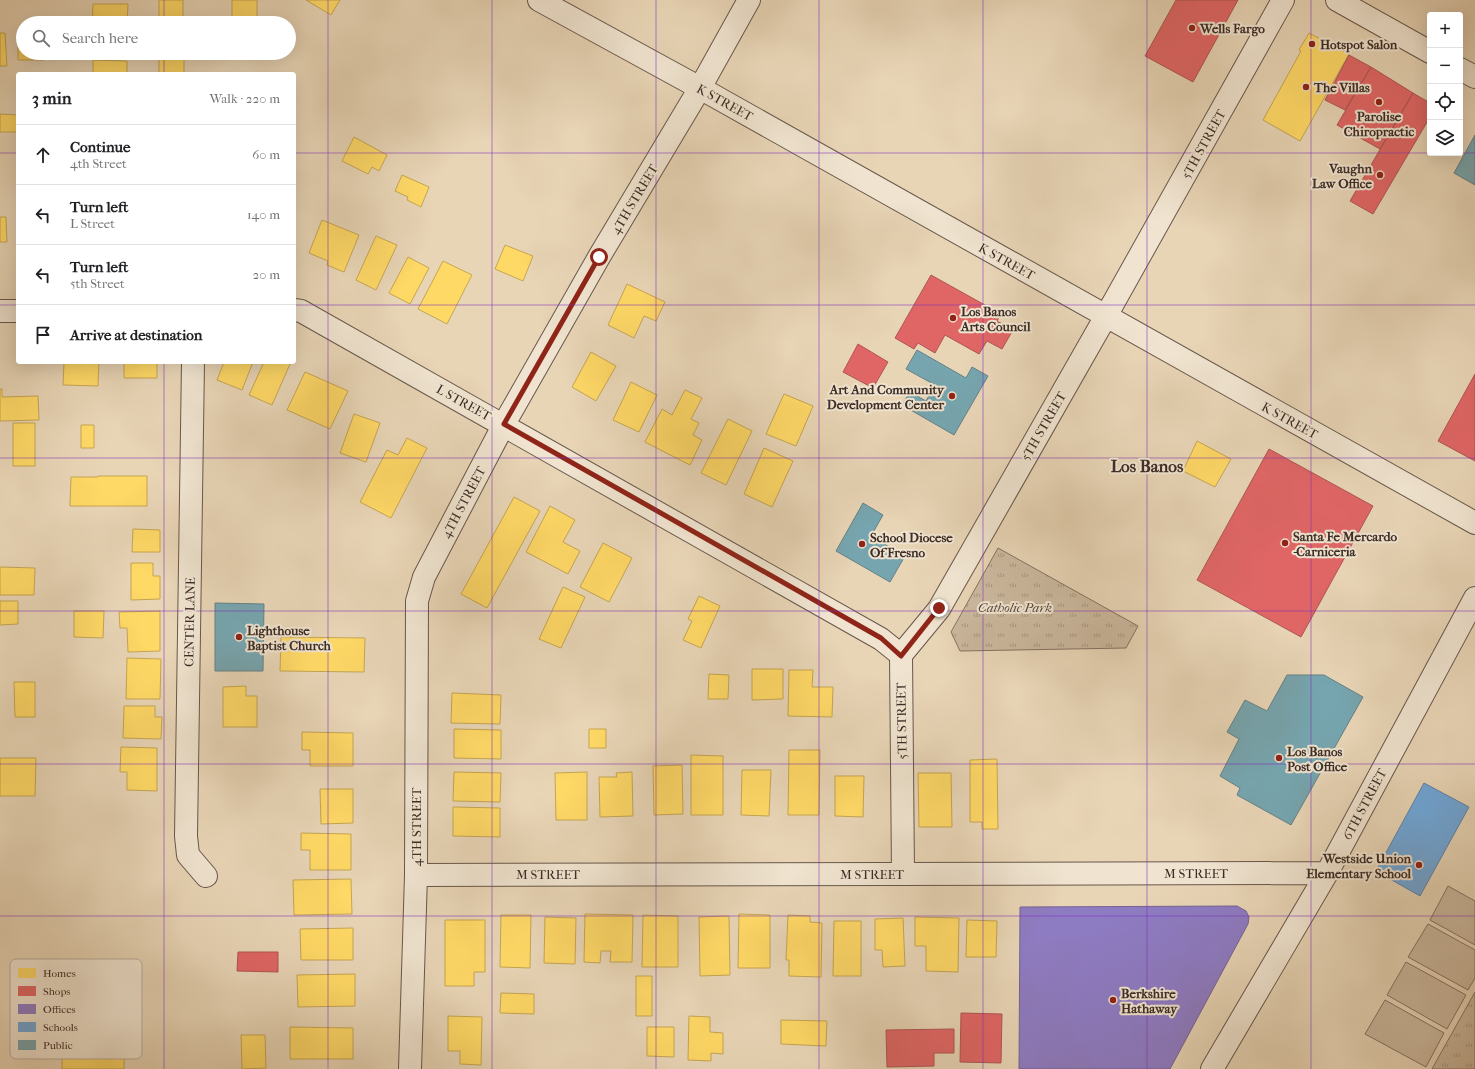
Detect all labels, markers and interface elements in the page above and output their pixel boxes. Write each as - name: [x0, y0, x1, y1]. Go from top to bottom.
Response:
- map controls: [1427, 12, 1463, 156]
- button: +: [1427, 12, 1463, 48]
- search box: [16, 16, 296, 60]
- place label: Wells Fargo: [1199, 21, 1265, 37]
- marker: Wells Fargo: [1187, 23, 1197, 33]
- icon: search: [30, 27, 52, 49]
- text: Search here: [62, 29, 138, 47]
- place label: Hotspot Salon: [1320, 37, 1398, 53]
- marker: Hotspot Salon: [1307, 39, 1317, 49]
- button: −: [1427, 48, 1463, 84]
- place label: The Villas: [1313, 80, 1370, 95]
- street label: K STREET: [694, 81, 756, 124]
- marker: The Villas: [1301, 82, 1311, 92]
- button: locate: [1427, 84, 1463, 120]
- text: 3 min: [32, 88, 72, 108]
- text: Walk · 220 m: [209, 91, 280, 106]
- marker: Parolise Chiropractic: [1374, 97, 1384, 107]
- street label: 5TH STREET: [1178, 107, 1229, 182]
- place label: Parolise Chiropractic: [1344, 109, 1414, 140]
- button: layers: [1427, 120, 1463, 156]
- text: Continue: [70, 138, 130, 156]
- icon: ahead: [32, 144, 54, 166]
- text: 60 m: [252, 147, 280, 162]
- text: 4th Street: [70, 156, 127, 171]
- street label: 4TH STREET: [608, 161, 661, 237]
- place label: Vaughn Law Office: [1312, 161, 1373, 191]
- marker: Vaughn Law Office: [1375, 170, 1385, 180]
- text: Turn left: [70, 198, 128, 216]
- icon: left: [32, 204, 54, 226]
- text: 140 m: [247, 207, 280, 222]
- text: L Street: [70, 216, 115, 231]
- street label: K STREET: [976, 240, 1038, 283]
- route start: [590, 248, 608, 266]
- text: Turn left: [70, 258, 128, 276]
- icon: left: [32, 264, 54, 286]
- text: 20 m: [253, 267, 280, 282]
- text: 5th Street: [70, 276, 125, 291]
- place label: Los Banos Arts Council: [960, 304, 1031, 334]
- marker: Los Banos Arts Council: [948, 313, 958, 323]
- icon: arrive: [32, 324, 54, 346]
- text: Arrive at destination: [70, 326, 202, 344]
- street label: L STREET: [434, 381, 494, 424]
- place label: Art And Community Development Center: [827, 382, 945, 413]
- street label: 5TH STREET: [1018, 389, 1069, 463]
- marker: Art And Community Development Center: [947, 391, 957, 401]
- street label: K STREET: [1259, 399, 1321, 442]
- district label: Los Banos: [1111, 456, 1184, 476]
- street label: 4TH STREET: [438, 464, 489, 541]
- place label: Santa Fe Mercardo -Carniceria: [1293, 529, 1398, 559]
- place label: School Diocese Of Fresno: [870, 530, 953, 560]
- marker: Santa Fe Mercardo -Carniceria: [1280, 538, 1290, 548]
- marker: School Diocese Of Fresno: [857, 539, 867, 549]
- street label: CENTER LANE: [181, 577, 198, 667]
- route end: [930, 599, 948, 617]
- park label: Catholic Park: [978, 600, 1052, 615]
- place label: Lighthouse Baptist Church: [247, 623, 332, 654]
- marker: Lighthouse Baptist Church: [234, 632, 244, 642]
- street label: 5TH STREET: [893, 682, 910, 760]
- place label: Los Banos Post Office: [1287, 744, 1348, 774]
- marker: Los Banos Post Office: [1274, 753, 1284, 763]
- street label: 6TH STREET: [1339, 766, 1390, 842]
- street label: 4TH STREET: [409, 787, 424, 867]
- place label: Westside Union Elementary School: [1306, 851, 1411, 882]
- marker: Westside Union Elementary School: [1414, 860, 1424, 870]
- street label: M STREET: [1164, 866, 1228, 881]
- street label: M STREET: [516, 867, 580, 882]
- street label: M STREET: [840, 867, 904, 882]
- legend: [10, 959, 142, 1059]
- text: Homes: [43, 967, 76, 980]
- text: Shops: [43, 985, 70, 998]
- place label: Berkshire Hathaway: [1121, 986, 1178, 1017]
- marker: Berkshire Hathaway: [1108, 995, 1118, 1005]
- text: Offices: [43, 1003, 76, 1016]
- text: Schools: [43, 1021, 78, 1034]
- text: Public: [43, 1039, 73, 1052]

